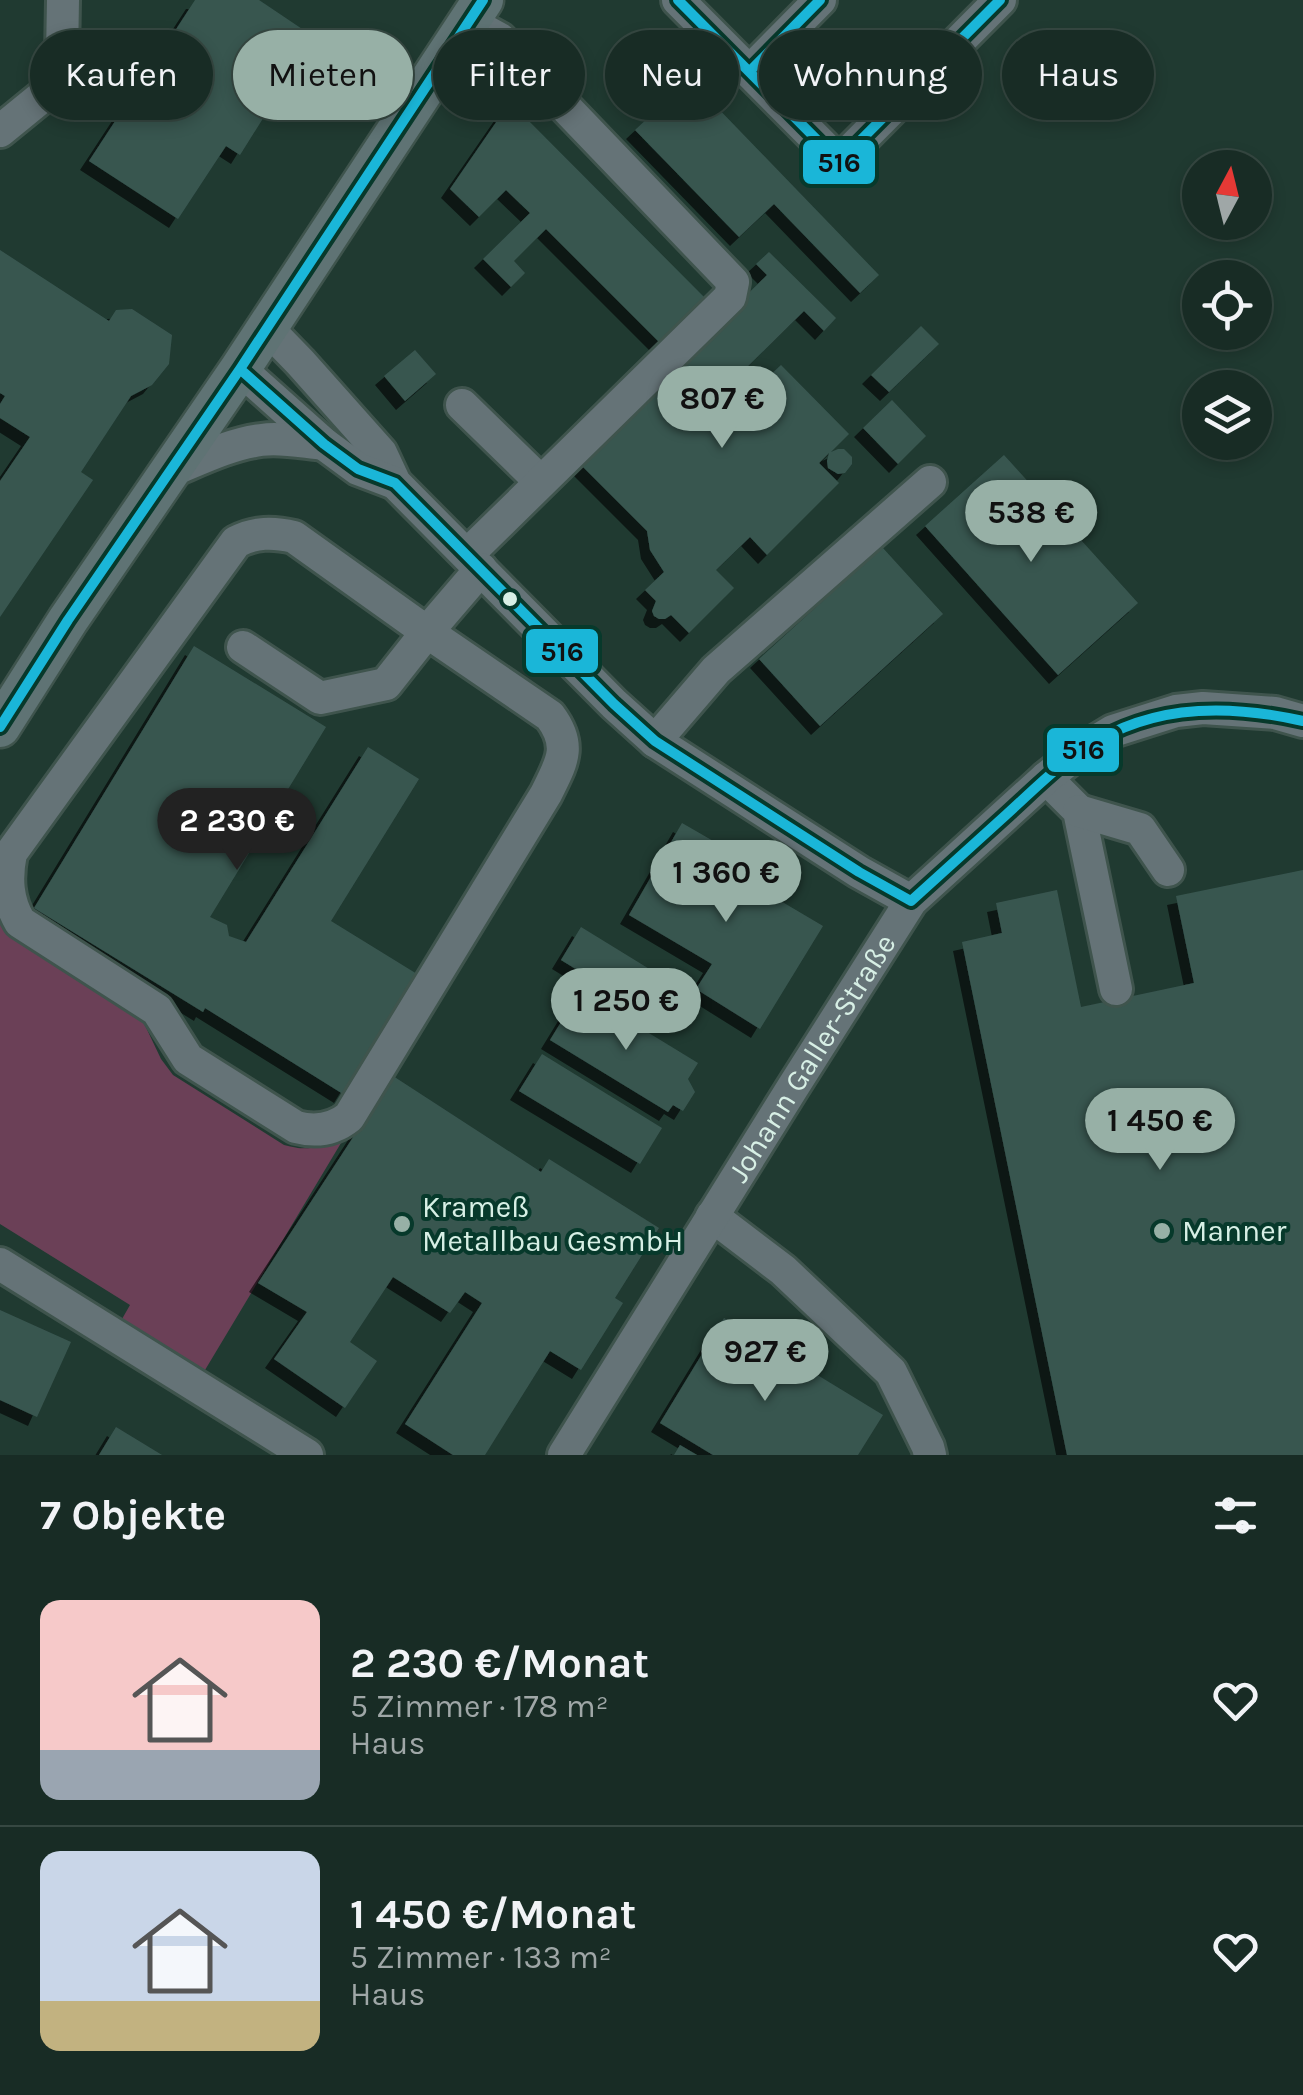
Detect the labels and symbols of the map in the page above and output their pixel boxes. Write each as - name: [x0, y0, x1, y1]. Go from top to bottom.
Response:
- line badge: 516: [801, 138, 877, 186]
- text: 516: [817, 146, 861, 179]
- north arrow: [1182, 150, 1272, 240]
- pin: 807 €: [652, 366, 792, 451]
- pin: 538 €: [961, 480, 1101, 565]
- unlabelled marker: [500, 589, 520, 609]
- line badge: 516: [524, 627, 600, 675]
- text: 516: [540, 635, 584, 668]
- line badge: 516: [1045, 726, 1121, 774]
- text: 516: [1061, 733, 1105, 766]
- pin: 2 230 €: [145, 788, 329, 873]
- pin: 1 360 €: [634, 840, 818, 925]
- street label: Johann Galler-Straße: [720, 927, 903, 1189]
- pin: 1 250 €: [534, 968, 718, 1053]
- pin: 1 450 €: [1068, 1088, 1252, 1173]
- place label: Krameß Metallbau GesmbH: [422, 1189, 683, 1259]
- marker: Krameß Metallbau GesmbH: [391, 1213, 413, 1235]
- place label: Manner: [1182, 1213, 1287, 1249]
- marker: Manner: [1151, 1220, 1173, 1242]
- pin: 927 €: [695, 1319, 835, 1404]

